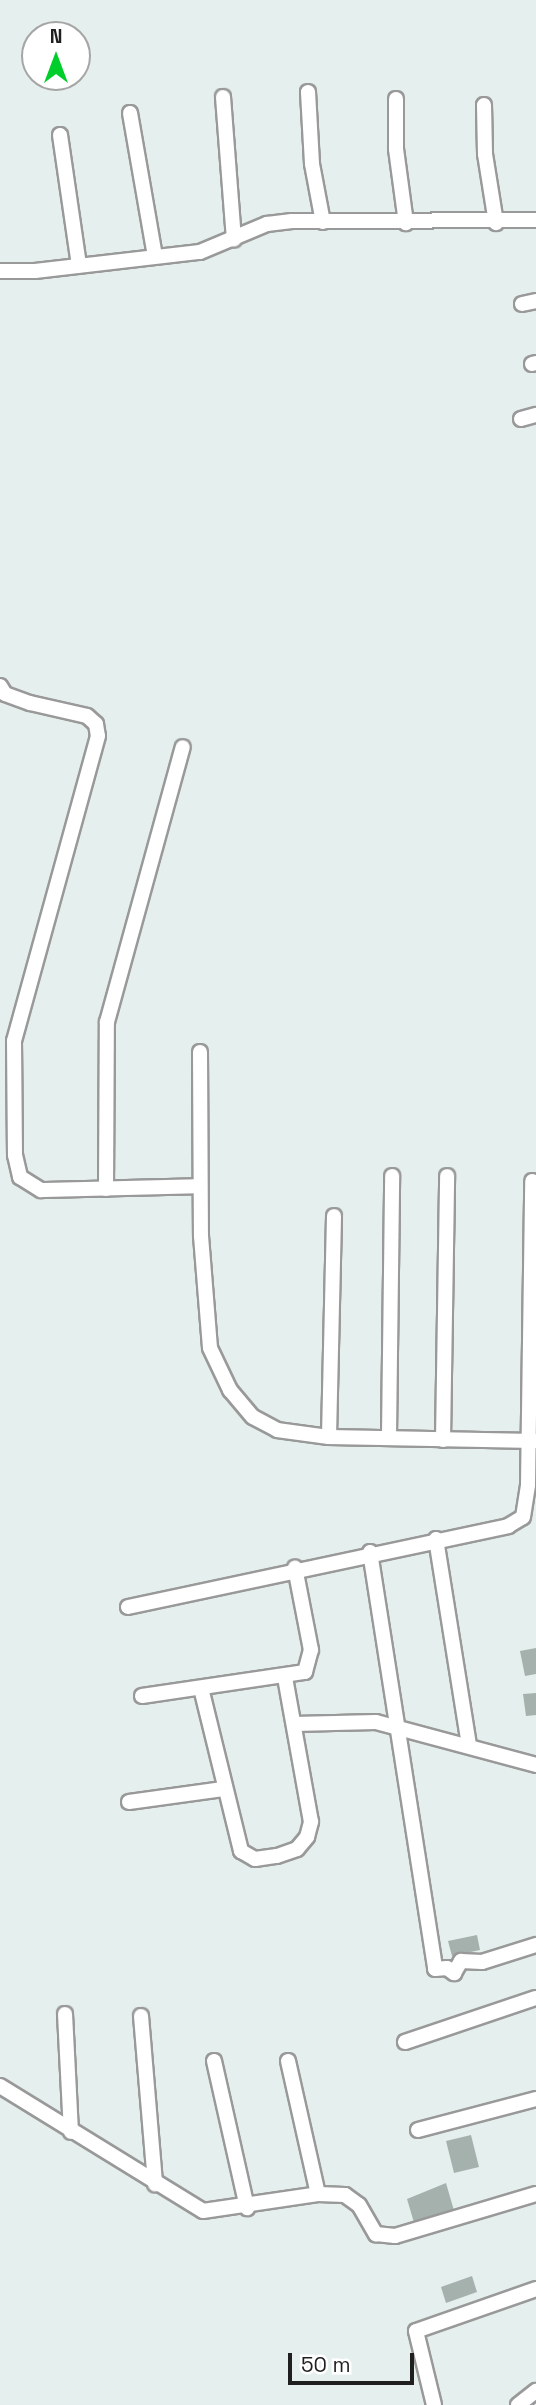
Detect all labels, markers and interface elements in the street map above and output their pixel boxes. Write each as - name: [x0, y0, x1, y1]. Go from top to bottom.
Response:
- north arrow: [21, 21, 91, 91]
- text: N: [50, 24, 62, 49]
- scale bar: [291, 2338, 417, 2382]
- text: 50 m: [301, 2351, 351, 2378]

